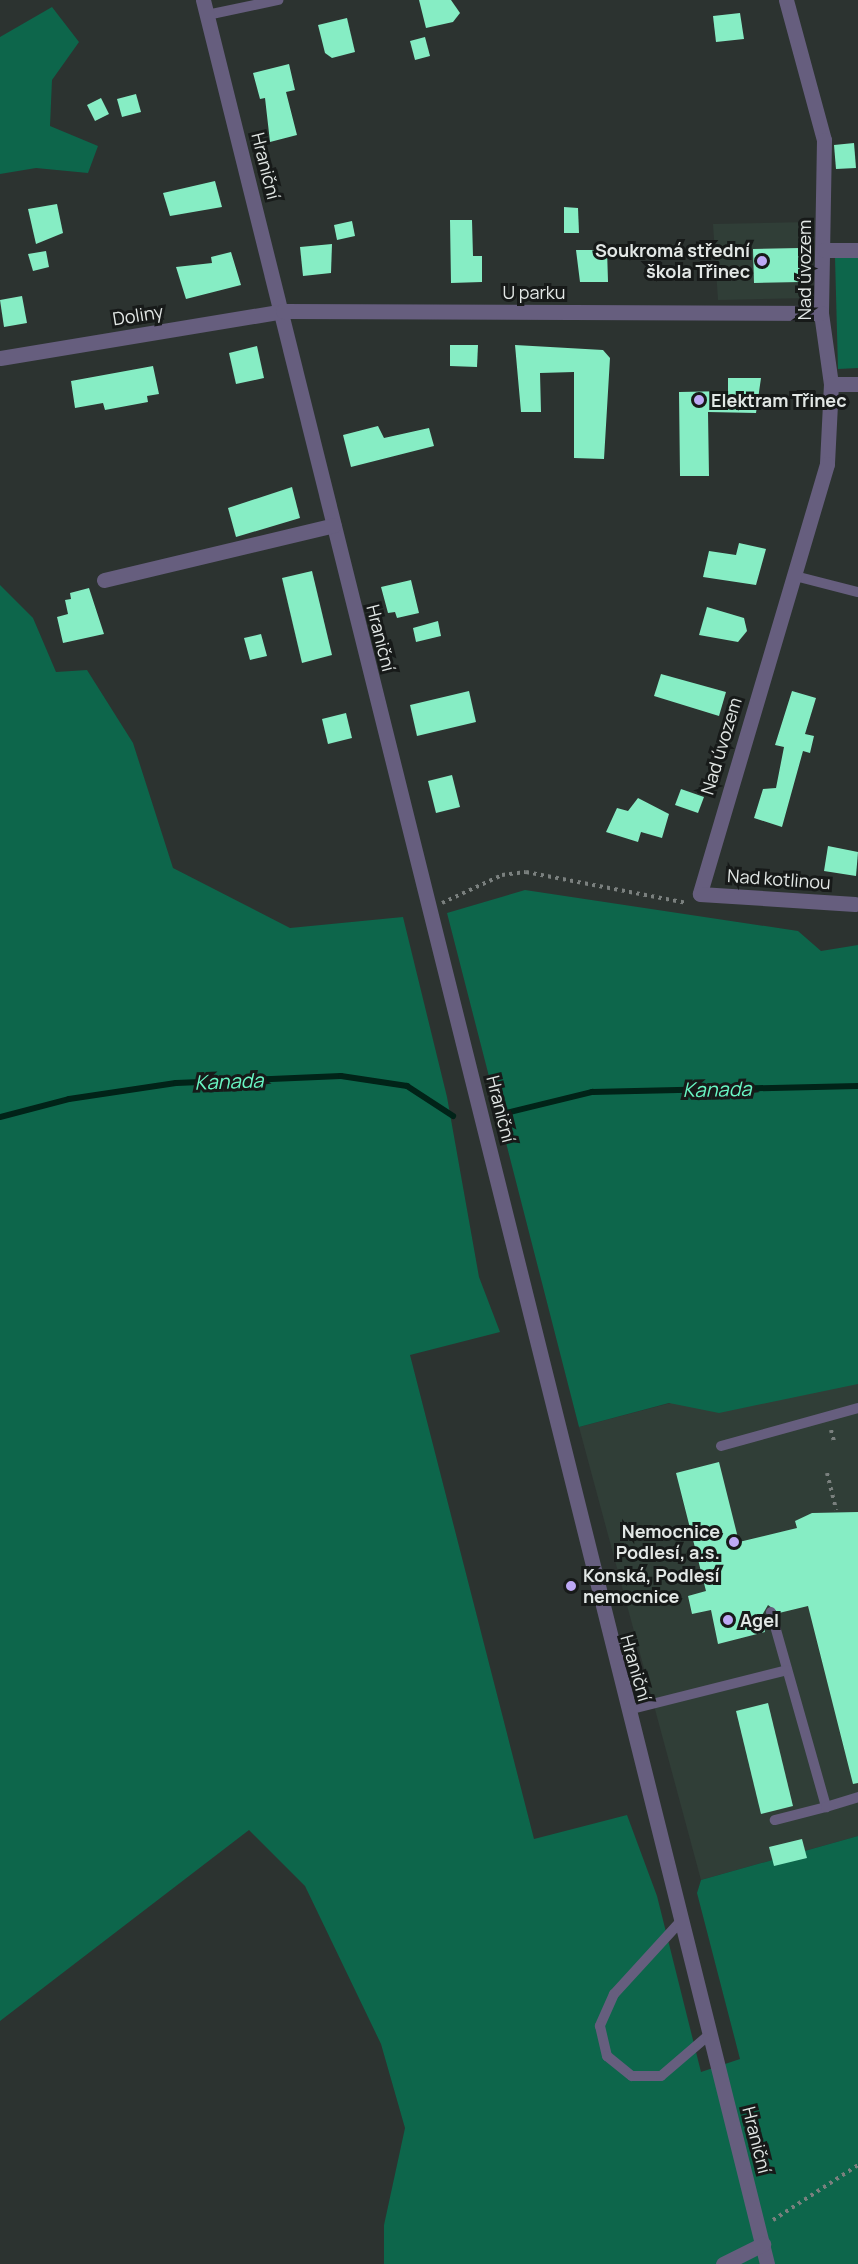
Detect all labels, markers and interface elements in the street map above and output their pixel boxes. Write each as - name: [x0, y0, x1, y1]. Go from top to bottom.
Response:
- street label: Hraniční: [247, 130, 285, 202]
- street label: Nad úvozem: [793, 220, 815, 320]
- place label: Soukromá střední škola Třinec: [595, 240, 750, 282]
- marker: Soukromá střední škola Třinec: [755, 254, 769, 268]
- street label: U parku: [503, 281, 565, 303]
- street label: Doliny: [111, 300, 165, 330]
- place label: Elektram Třinec: [711, 389, 847, 411]
- marker: Elektram Třinec: [692, 393, 706, 407]
- street label: Hraniční: [362, 602, 400, 674]
- street label: Nad úvozem: [696, 695, 746, 797]
- street label: Nad kotlinou: [727, 865, 831, 893]
- water label: Kanada: [194, 1068, 264, 1094]
- street label: Hraniční: [482, 1073, 520, 1145]
- water label: Kanada: [682, 1076, 752, 1102]
- place label: Nemocnice Podlesí, a.s.: [616, 1521, 720, 1564]
- marker: Nemocnice Podlesí, a.s.: [725, 1533, 743, 1551]
- place label: Konská, Podlesí nemocnice: [583, 1565, 719, 1608]
- marker: Konská, Podlesí nemocnice: [564, 1579, 578, 1593]
- place label: Agel: [740, 1609, 779, 1631]
- marker: Agel: [721, 1613, 735, 1627]
- street label: Hraniční: [616, 1632, 656, 1704]
- street label: Hraniční: [738, 2104, 776, 2176]

